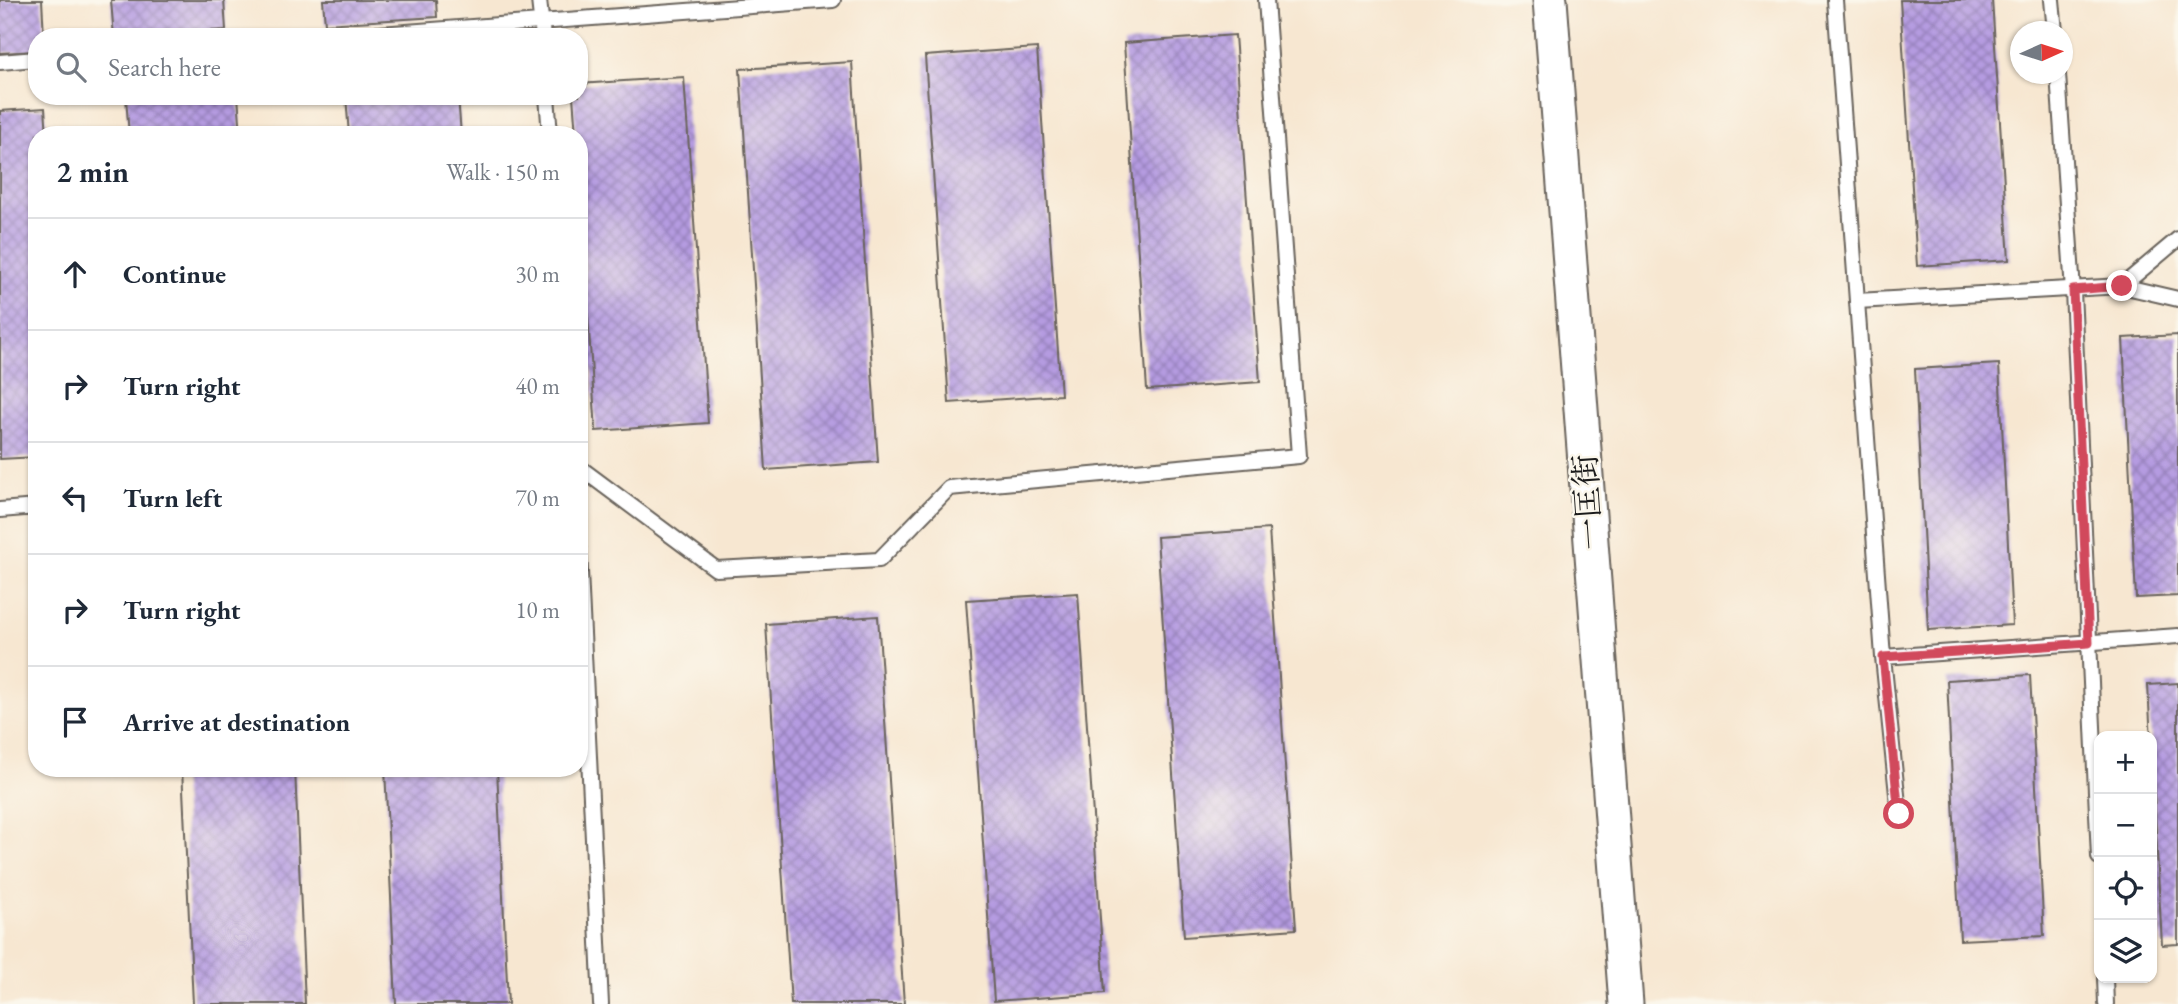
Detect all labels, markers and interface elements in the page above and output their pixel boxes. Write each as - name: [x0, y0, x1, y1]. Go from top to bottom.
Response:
- north arrow: [2010, 21, 2073, 84]
- search box: [28, 28, 588, 105]
- icon: search: [52, 48, 90, 86]
- text: Search here: [108, 50, 221, 84]
- text: 2 min: [56, 152, 129, 191]
- text: Walk · 150 m: [446, 157, 560, 187]
- icon: ahead: [56, 255, 94, 293]
- text: Continue: [123, 257, 226, 291]
- text: 30 m: [515, 259, 560, 289]
- route end: [2106, 270, 2137, 301]
- icon: right: [56, 367, 94, 405]
- text: Turn right: [123, 369, 241, 403]
- text: 40 m: [515, 371, 560, 401]
- street label: 一匡街: [1564, 453, 1612, 551]
- icon: left: [56, 479, 94, 517]
- text: Turn left: [123, 481, 222, 515]
- text: 70 m: [515, 483, 560, 513]
- icon: right: [56, 591, 94, 629]
- text: Turn right: [123, 593, 241, 627]
- text: 10 m: [515, 595, 560, 625]
- icon: arrive: [56, 703, 94, 741]
- text: Arrive at destination: [123, 705, 350, 739]
- map controls: [2094, 731, 2157, 983]
- button: +: [2094, 731, 2157, 794]
- button: −: [2094, 794, 2157, 857]
- route start: [1883, 798, 1914, 829]
- button: locate: [2094, 857, 2157, 920]
- button: layers: [2094, 920, 2157, 983]

